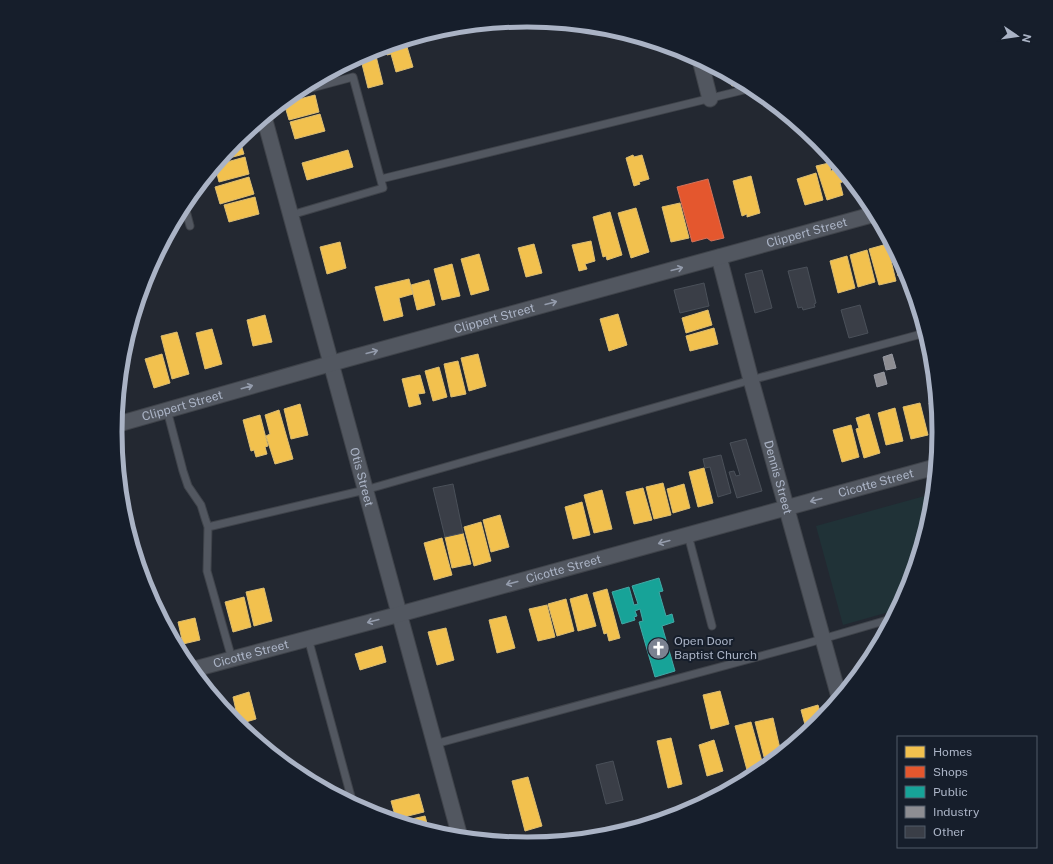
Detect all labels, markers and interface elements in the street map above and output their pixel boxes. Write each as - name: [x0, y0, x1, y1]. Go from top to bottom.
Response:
- north arrow: [997, 16, 1037, 56]
- text: N: [1020, 33, 1034, 44]
- street label: Clippert Street: [765, 215, 849, 251]
- one-way arrow: [670, 265, 683, 272]
- one-way arrow: [545, 299, 558, 306]
- street label: Clippert Street: [452, 301, 537, 336]
- one-way arrow: [365, 348, 378, 355]
- one-way arrow: [240, 383, 253, 390]
- street label: Clippert Street: [140, 388, 225, 424]
- street label: Dennis Street: [761, 439, 795, 516]
- street label: Otis Street: [347, 446, 376, 508]
- street label: Cicotte Street: [837, 466, 916, 500]
- one-way arrow: [810, 497, 823, 504]
- one-way arrow: [658, 538, 671, 546]
- street label: Cicotte Street: [524, 552, 603, 586]
- one-way arrow: [505, 580, 518, 587]
- one-way arrow: [366, 618, 379, 625]
- place label: Open Door Baptist Church: [674, 634, 757, 662]
- church icon: Open Door Baptist Church: [645, 635, 671, 661]
- street label: Cicotte Street: [212, 637, 290, 671]
- legend: [897, 736, 1037, 848]
- text: Homes: [933, 745, 972, 759]
- text: Shops: [933, 765, 968, 779]
- text: Public: [933, 785, 968, 799]
- text: Industry: [933, 805, 980, 819]
- text: Other: [933, 825, 965, 839]

